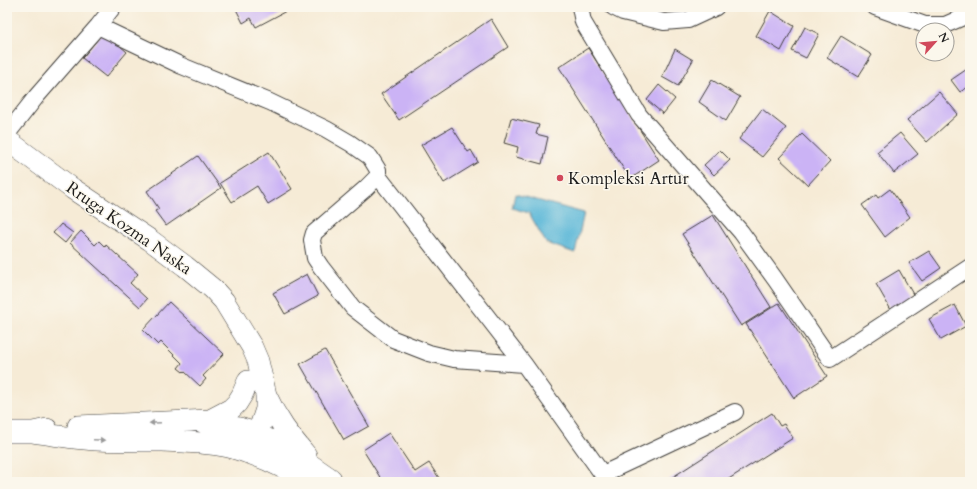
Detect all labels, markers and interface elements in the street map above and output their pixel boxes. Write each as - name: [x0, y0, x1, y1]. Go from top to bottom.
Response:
- north arrow: [915, 22, 955, 62]
- text: N: [935, 30, 953, 46]
- place label: Kompleksi Artur: [568, 167, 689, 190]
- marker: Kompleksi Artur: [555, 173, 565, 183]
- street label: Rruga Kozma Naska: [62, 176, 197, 280]
- one-way arrow: [149, 420, 161, 427]
- one-way arrow: [93, 437, 106, 443]

